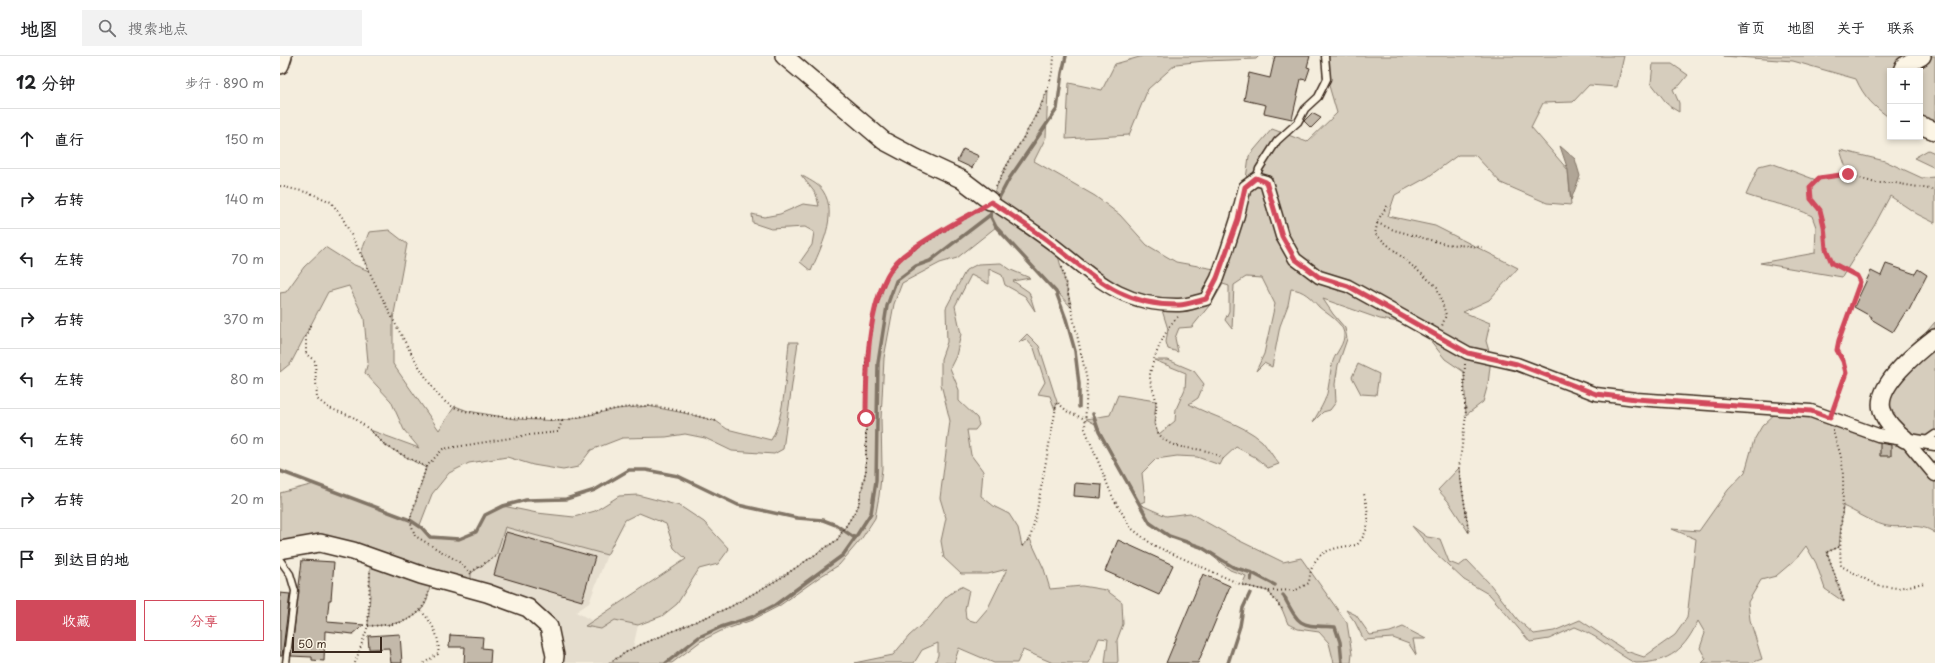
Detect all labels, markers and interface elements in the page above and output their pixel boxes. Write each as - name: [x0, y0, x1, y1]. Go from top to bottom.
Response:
- search box: [82, 10, 362, 46]
- text: 地图: [20, 14, 58, 42]
- text: 搜索地点: [128, 16, 188, 39]
- icon: search: [96, 17, 118, 39]
- text: 首页: [1737, 17, 1765, 38]
- text: 地图: [1787, 17, 1815, 38]
- text: 关于: [1837, 17, 1865, 38]
- text: 联系: [1887, 17, 1915, 38]
- map controls: [1887, 68, 1923, 140]
- button: +: [1887, 68, 1923, 104]
- text: 12 分钟: [16, 69, 76, 95]
- text: 步行 · 890 m: [185, 73, 264, 92]
- button: −: [1887, 104, 1923, 140]
- text: 直行: [54, 127, 84, 150]
- icon: ahead: [16, 128, 38, 150]
- text: 150 m: [225, 129, 264, 148]
- route end: [1839, 165, 1857, 183]
- text: 右转: [54, 187, 84, 210]
- icon: right: [16, 188, 38, 210]
- text: 140 m: [225, 189, 264, 208]
- text: 左转: [54, 247, 84, 270]
- icon: left: [16, 248, 38, 270]
- text: 70 m: [231, 249, 264, 268]
- text: 右转: [54, 307, 84, 330]
- icon: right: [16, 308, 38, 330]
- text: 370 m: [223, 309, 264, 328]
- text: 左转: [54, 367, 84, 390]
- icon: left: [16, 368, 38, 390]
- text: 80 m: [230, 369, 264, 388]
- route start: [857, 409, 875, 427]
- text: 左转: [54, 427, 84, 450]
- icon: left: [16, 428, 38, 450]
- text: 60 m: [230, 429, 264, 448]
- text: 右转: [54, 487, 84, 510]
- icon: right: [16, 488, 38, 510]
- text: 20 m: [230, 489, 264, 508]
- text: 到达目的地: [54, 547, 129, 570]
- icon: arrive: [16, 548, 38, 570]
- button: 收藏: [16, 600, 136, 641]
- button: 分享: [144, 600, 264, 641]
- scale bar: [292, 635, 382, 654]
- text: 50 m: [298, 635, 327, 652]

